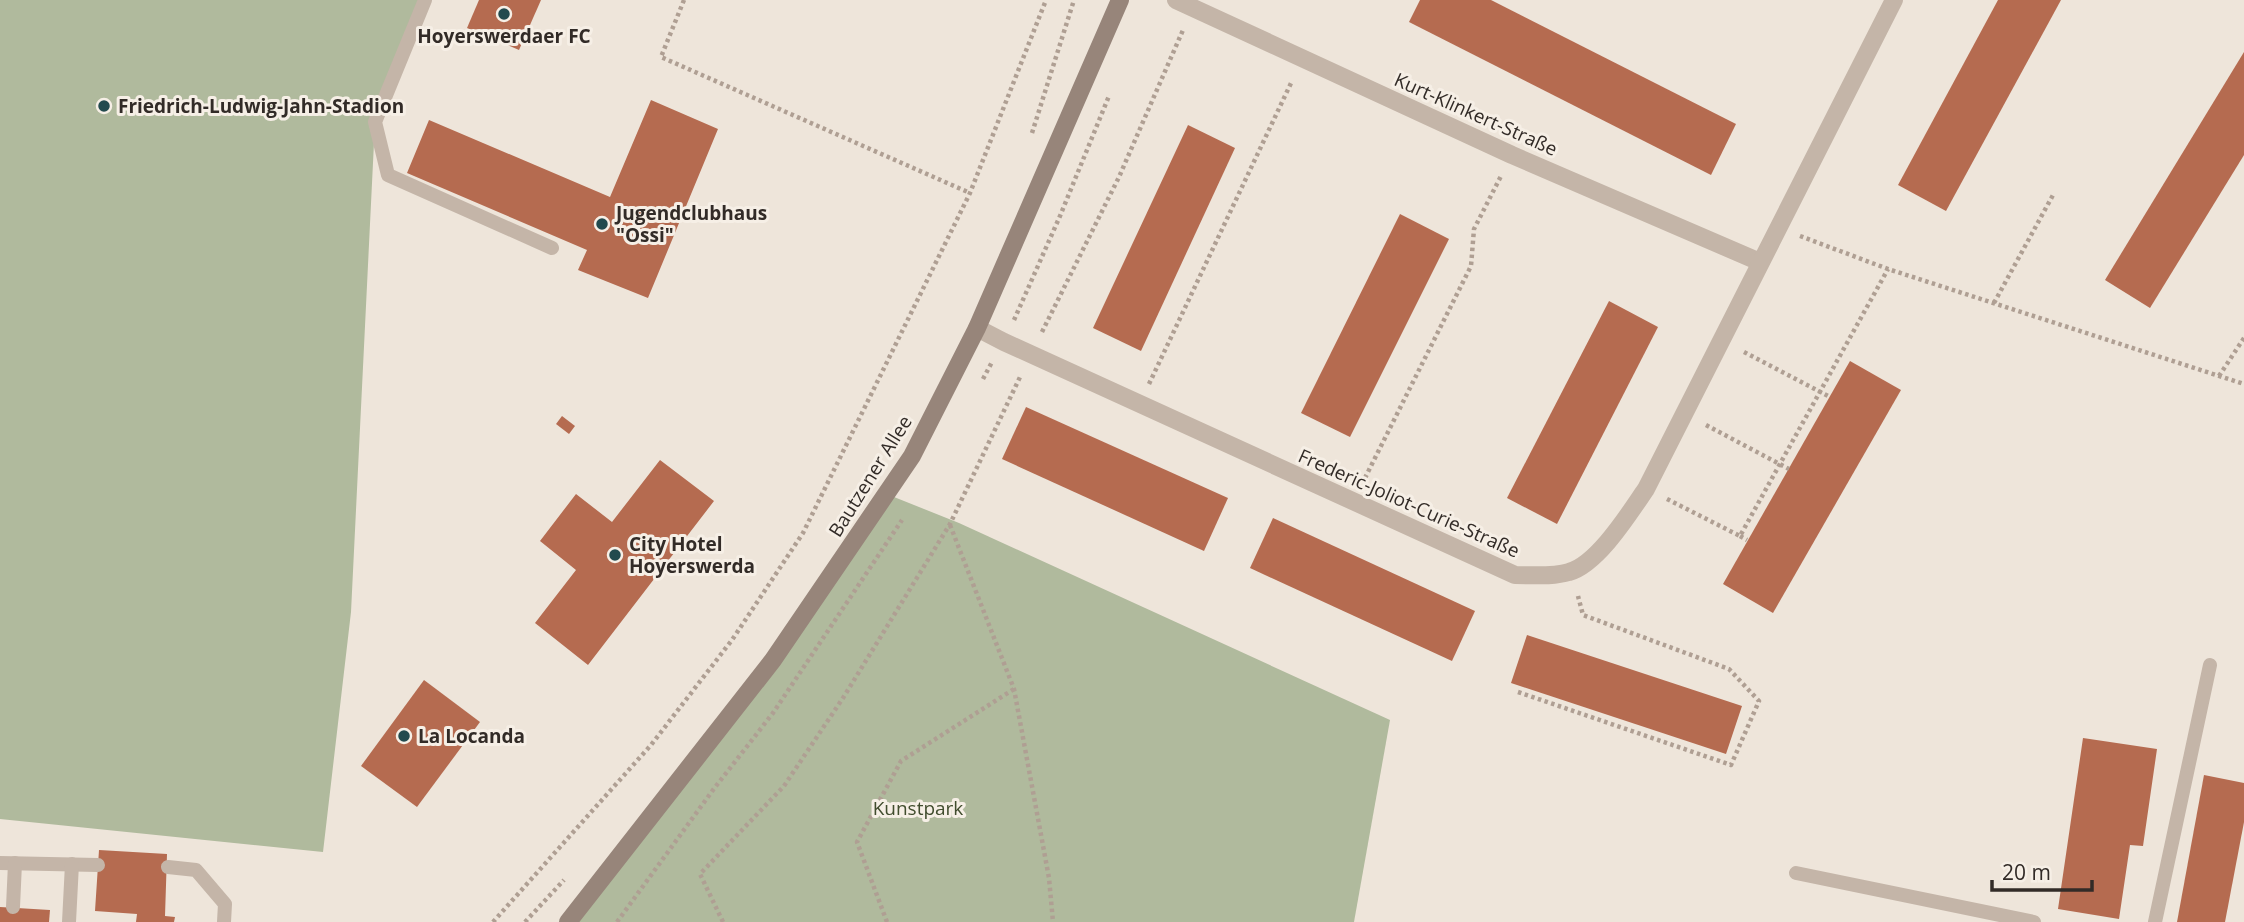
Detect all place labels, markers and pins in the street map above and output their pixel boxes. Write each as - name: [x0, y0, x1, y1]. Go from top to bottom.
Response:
- marker: Hoyerswerdaer FC: [496, 6, 512, 22]
- place label: Hoyerswerdaer FC: [417, 23, 591, 49]
- place label: Friedrich-Ludwig-Jahn-Stadion: [118, 93, 404, 119]
- marker: Friedrich-Ludwig-Jahn-Stadion: [96, 98, 112, 114]
- place label: Jugendclubhaus "Ossi": [614, 200, 767, 248]
- marker: Jugendclubhaus "Ossi": [594, 216, 610, 232]
- place label: City Hotel Hoyerswerda: [629, 531, 755, 579]
- marker: City Hotel Hoyerswerda: [607, 547, 623, 563]
- place label: La Locanda: [418, 723, 525, 749]
- marker: La Locanda: [396, 728, 412, 744]

